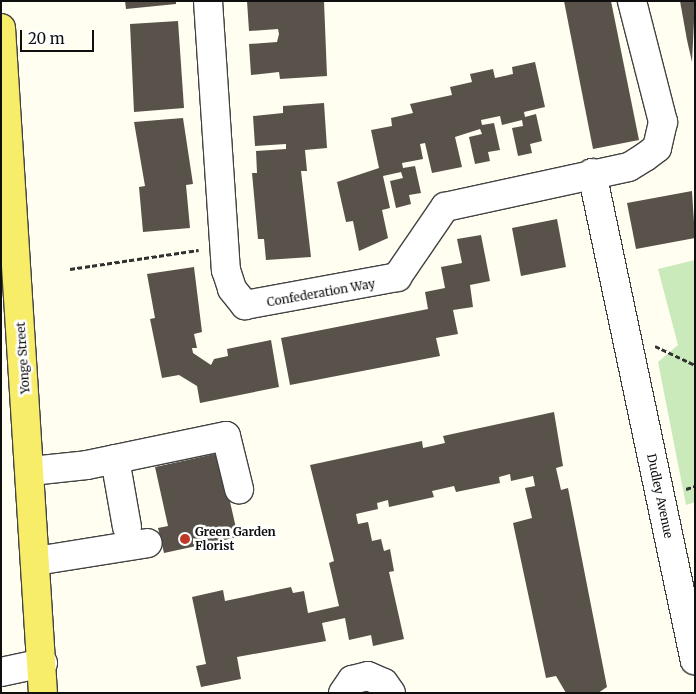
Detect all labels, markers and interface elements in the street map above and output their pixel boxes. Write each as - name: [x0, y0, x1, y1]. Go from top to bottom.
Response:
- scale bar: [22, 20, 96, 52]
- text: 20 m: [28, 29, 65, 48]
- street label: Confederation Way: [266, 276, 376, 310]
- street label: Yonge Street: [13, 322, 33, 394]
- street label: Dudley Avenue: [644, 453, 676, 539]
- place label: Green Garden Florist: [195, 525, 276, 553]
- marker: Green Garden Florist: [179, 533, 191, 545]

